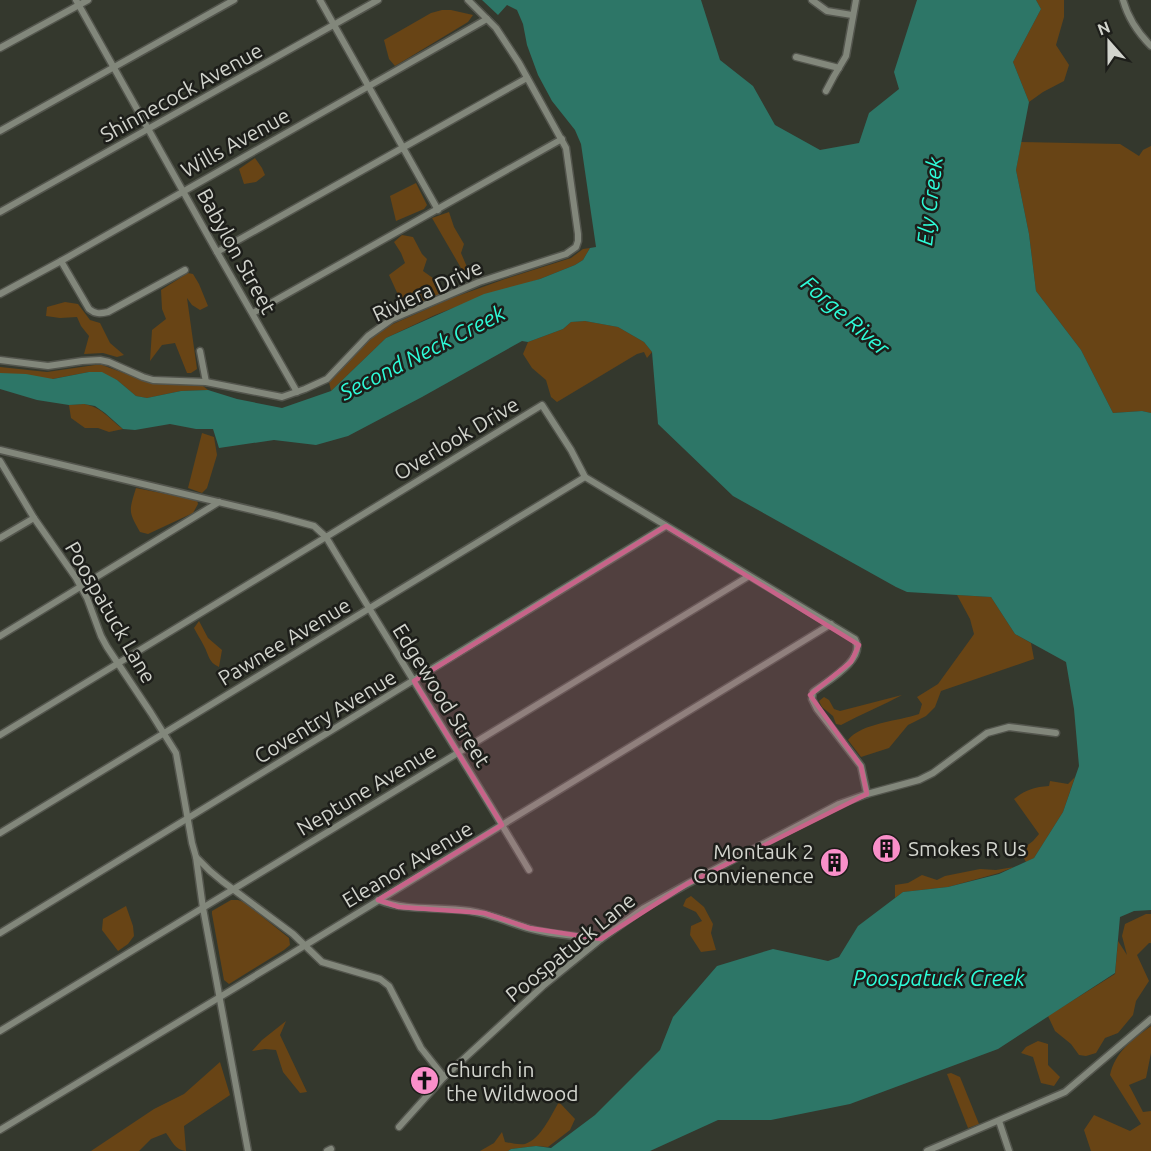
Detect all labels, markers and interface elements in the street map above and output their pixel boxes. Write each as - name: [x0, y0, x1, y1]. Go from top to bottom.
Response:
- north arrow: [1079, 12, 1139, 72]
- text: N: [1095, 17, 1112, 39]
- street label: Shinnecock Avenue: [96, 37, 266, 147]
- street label: Wills Avenue: [176, 102, 294, 182]
- water label: Ely Creek: [911, 155, 947, 247]
- street label: Babylon Street: [193, 184, 281, 318]
- street label: Riviera Drive: [368, 254, 486, 326]
- water label: Forge River: [797, 270, 896, 360]
- water label: Second Neck Creek: [334, 299, 510, 405]
- street label: Overlook Drive: [389, 391, 523, 485]
- street label: Poospatuck Lane: [61, 537, 161, 687]
- street label: Pawnee Avenue: [213, 592, 355, 690]
- street label: Edgewood Street: [388, 619, 496, 771]
- street label: Coventry Avenue: [250, 664, 400, 768]
- street label: Neptune Avenue: [292, 738, 440, 840]
- street label: Eleanor Avenue: [338, 816, 476, 912]
- building icon: Smokes R Us: [871, 832, 903, 864]
- place label: Smokes R Us: [908, 836, 1027, 860]
- place label: Montauk 2 Convienence: [693, 839, 814, 887]
- building icon: Montauk 2 Convienence: [819, 847, 851, 879]
- street label: Poospatuck Lane: [500, 887, 640, 1007]
- water label: Poospatuck Creek: [853, 965, 1026, 990]
- place label: Church in the Wildwood: [446, 1057, 579, 1105]
- church icon: Church in the Wildwood: [409, 1065, 441, 1097]

